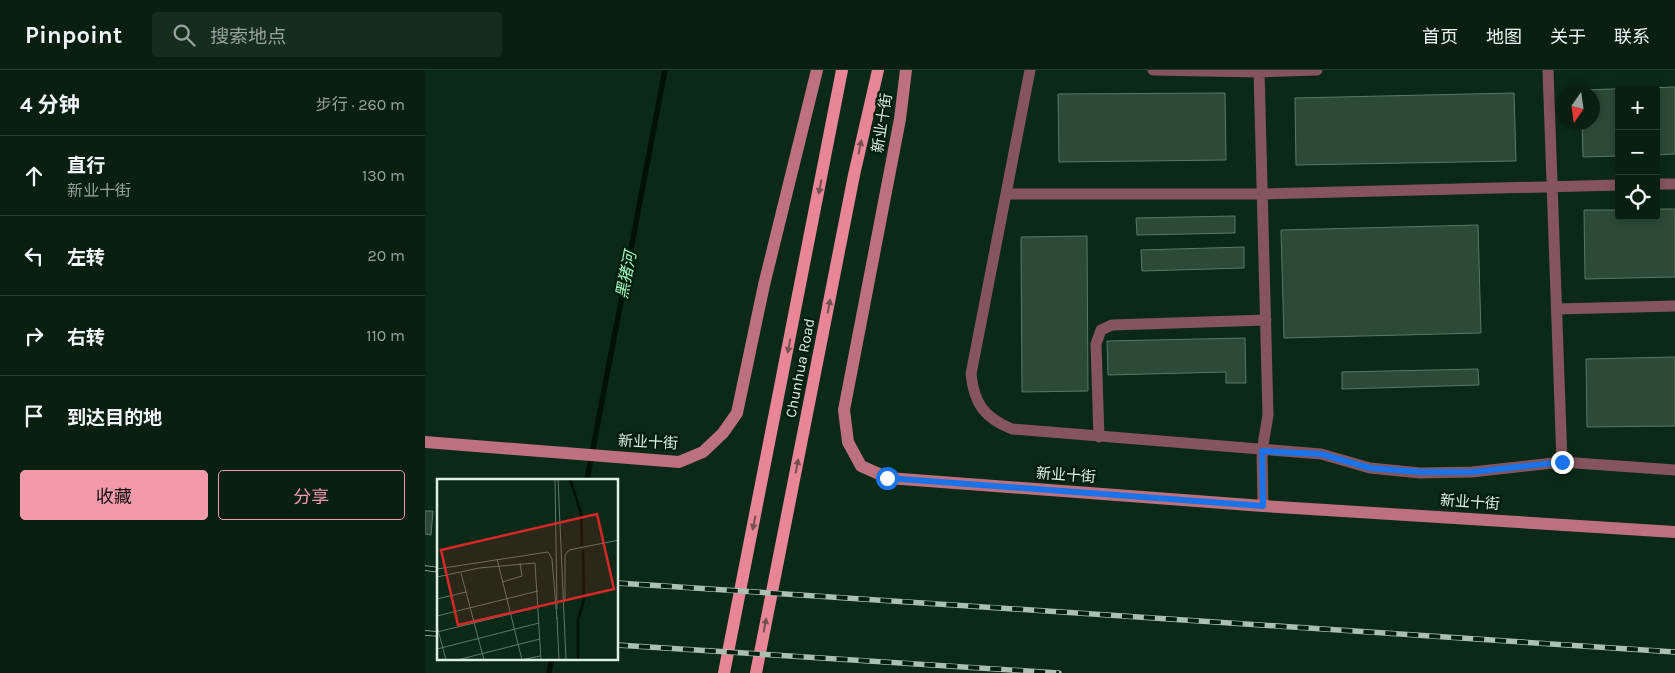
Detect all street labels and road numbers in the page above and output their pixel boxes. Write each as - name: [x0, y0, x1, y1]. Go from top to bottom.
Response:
- street label: 新业十街: [868, 92, 896, 154]
- street label: Chunhua Road: [782, 317, 818, 419]
- street label: 新业十街: [618, 431, 678, 453]
- street label: 新业十街: [1035, 464, 1097, 486]
- street label: 新业十街: [1439, 491, 1501, 513]

